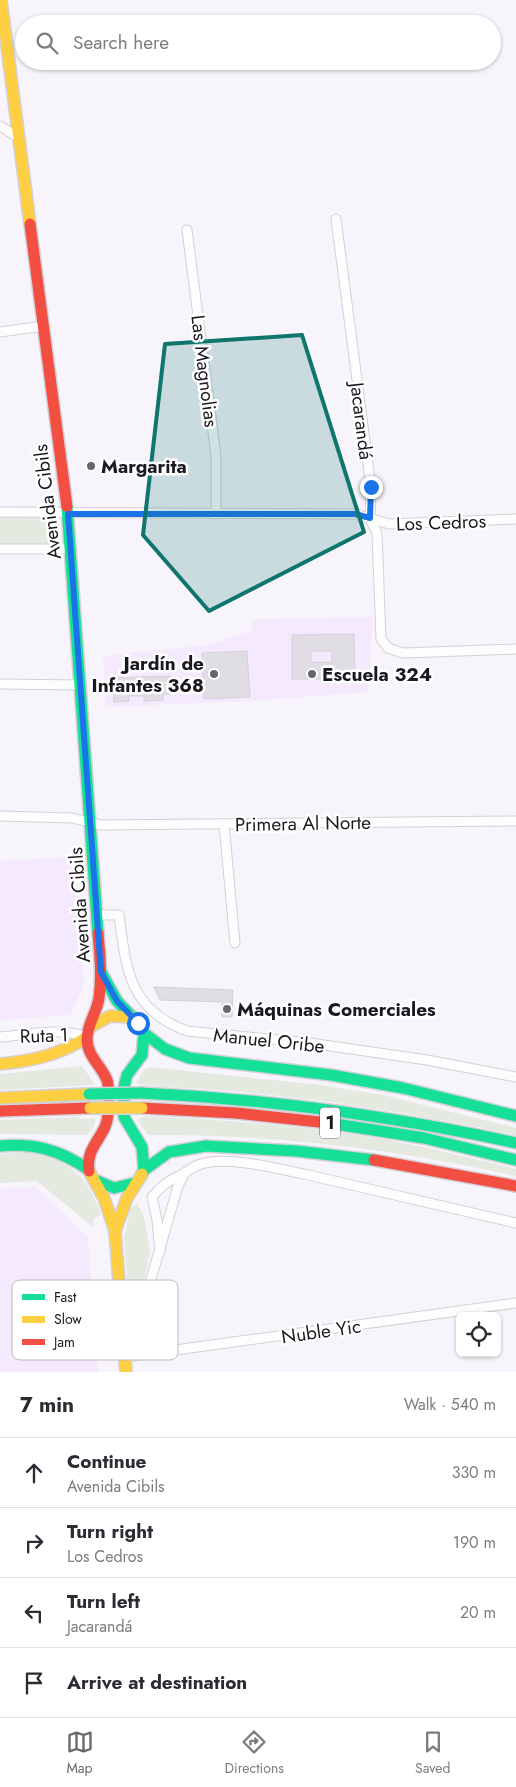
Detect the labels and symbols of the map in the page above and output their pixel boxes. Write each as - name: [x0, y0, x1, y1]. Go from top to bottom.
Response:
- street label: Las Magnolias: [184, 313, 225, 429]
- street label: Jacarandá: [343, 378, 380, 461]
- street label: Avenida Cibils: [27, 442, 68, 561]
- place label: Margarita: [101, 453, 187, 480]
- marker: Margarita: [85, 460, 97, 472]
- route end: [360, 476, 383, 499]
- street label: Los Cedros: [395, 507, 487, 538]
- place label: Jardín de Infantes 368: [92, 650, 204, 699]
- place label: Escuela 324: [322, 661, 432, 688]
- marker: Jardín de Infantes 368: [208, 668, 220, 680]
- marker: Escuela 324: [306, 668, 318, 680]
- street label: Primera Al Norte: [235, 809, 371, 838]
- street label: Avenida Cibils: [62, 846, 97, 964]
- place label: Máquinas Comerciales: [237, 996, 436, 1023]
- marker: Máquinas Comerciales: [221, 1003, 233, 1015]
- route start: [127, 1012, 150, 1035]
- street label: Ruta 1: [19, 1021, 69, 1050]
- street label: Manuel Oribe: [212, 1021, 326, 1060]
- road number: 1: [320, 1108, 340, 1138]
- legend: [12, 1280, 178, 1360]
- text: Fast: [54, 1287, 77, 1307]
- text: Slow: [54, 1309, 82, 1329]
- street label: Nuble Yic: [280, 1313, 363, 1350]
- text: Jam: [52, 1332, 75, 1352]

